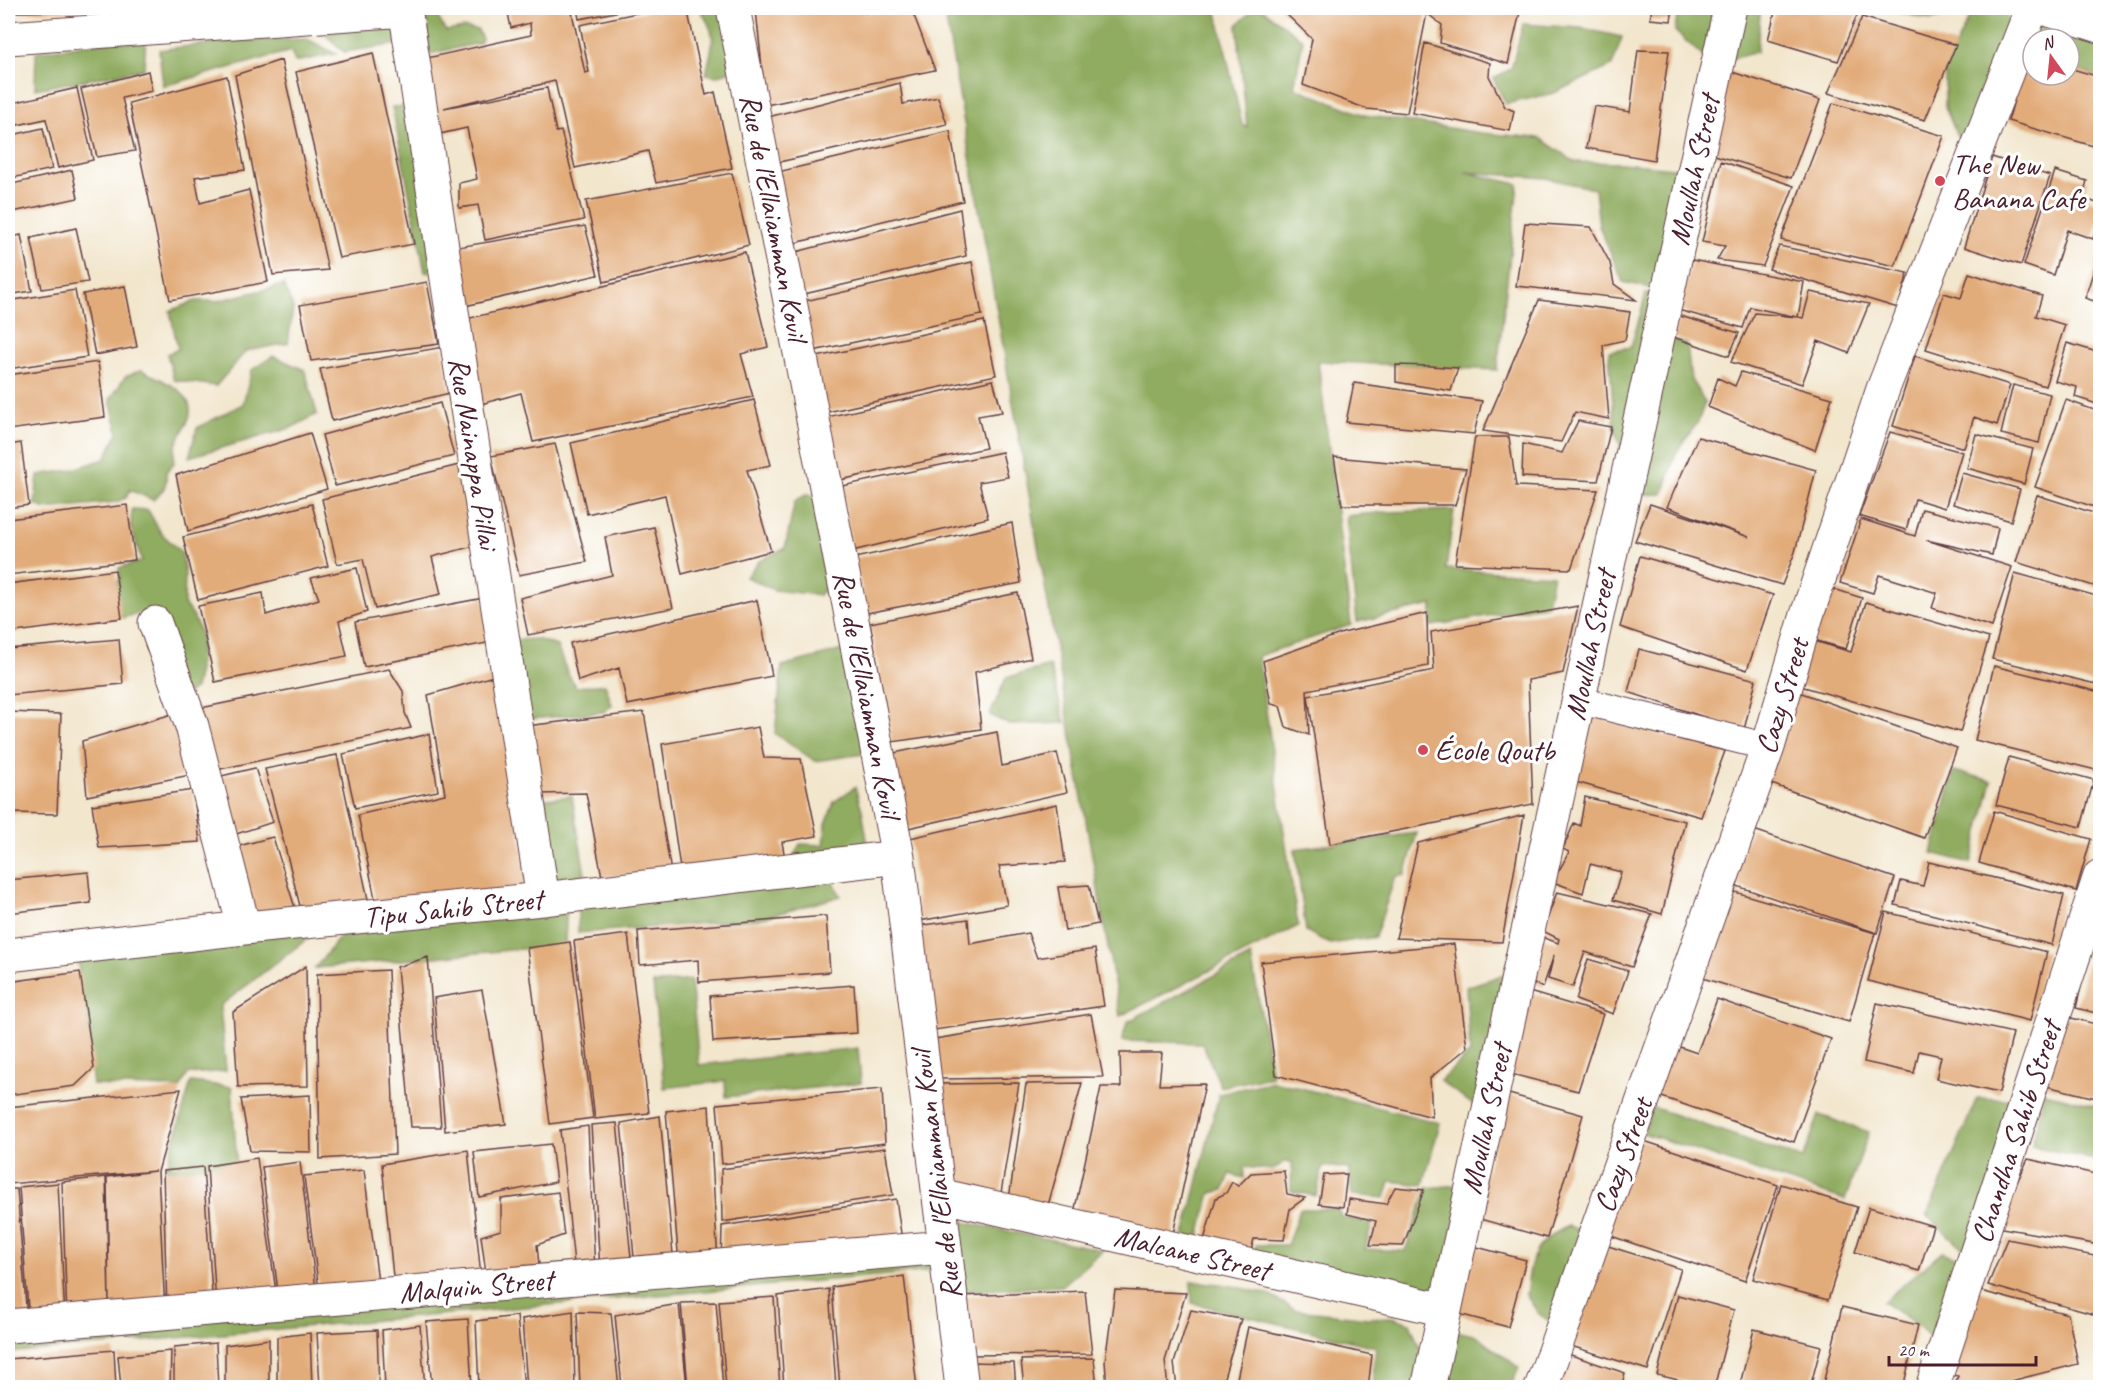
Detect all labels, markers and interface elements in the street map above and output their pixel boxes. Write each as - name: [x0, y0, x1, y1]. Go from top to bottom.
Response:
- north arrow: [2021, 27, 2081, 87]
- text: N: [2040, 32, 2058, 54]
- street label: Moullah Street: [1660, 88, 1729, 248]
- street label: Rue de l'Ellaiamman Kovil: [731, 91, 817, 348]
- place label: The New Banana Cafe: [1952, 145, 2087, 217]
- marker: The New Banana Cafe: [1933, 174, 1947, 188]
- street label: Rue Nainappa Pillai: [440, 354, 508, 555]
- street label: Moullah Street: [1556, 563, 1625, 723]
- street label: Rue de l'Ellaiamman Kovil: [824, 568, 910, 825]
- street label: Cazy Street: [1746, 631, 1818, 758]
- place label: École Qoutb: [1435, 731, 1556, 769]
- marker: École Qoutb: [1416, 743, 1430, 757]
- street label: Tipu Sahib Street: [362, 879, 548, 936]
- street label: Chandha Sahib Street: [1962, 1012, 2071, 1248]
- street label: Moullah Street: [1452, 1037, 1521, 1197]
- street label: Rue de l'Ellaiamman Kovil: [901, 1044, 970, 1301]
- street label: Cazy Street: [1585, 1090, 1662, 1217]
- street label: Malcane Street: [1111, 1217, 1277, 1290]
- street label: Malquin Street: [398, 1260, 558, 1312]
- scale bar: [1889, 1329, 2036, 1367]
- text: 20 m: [1898, 1339, 1931, 1361]

